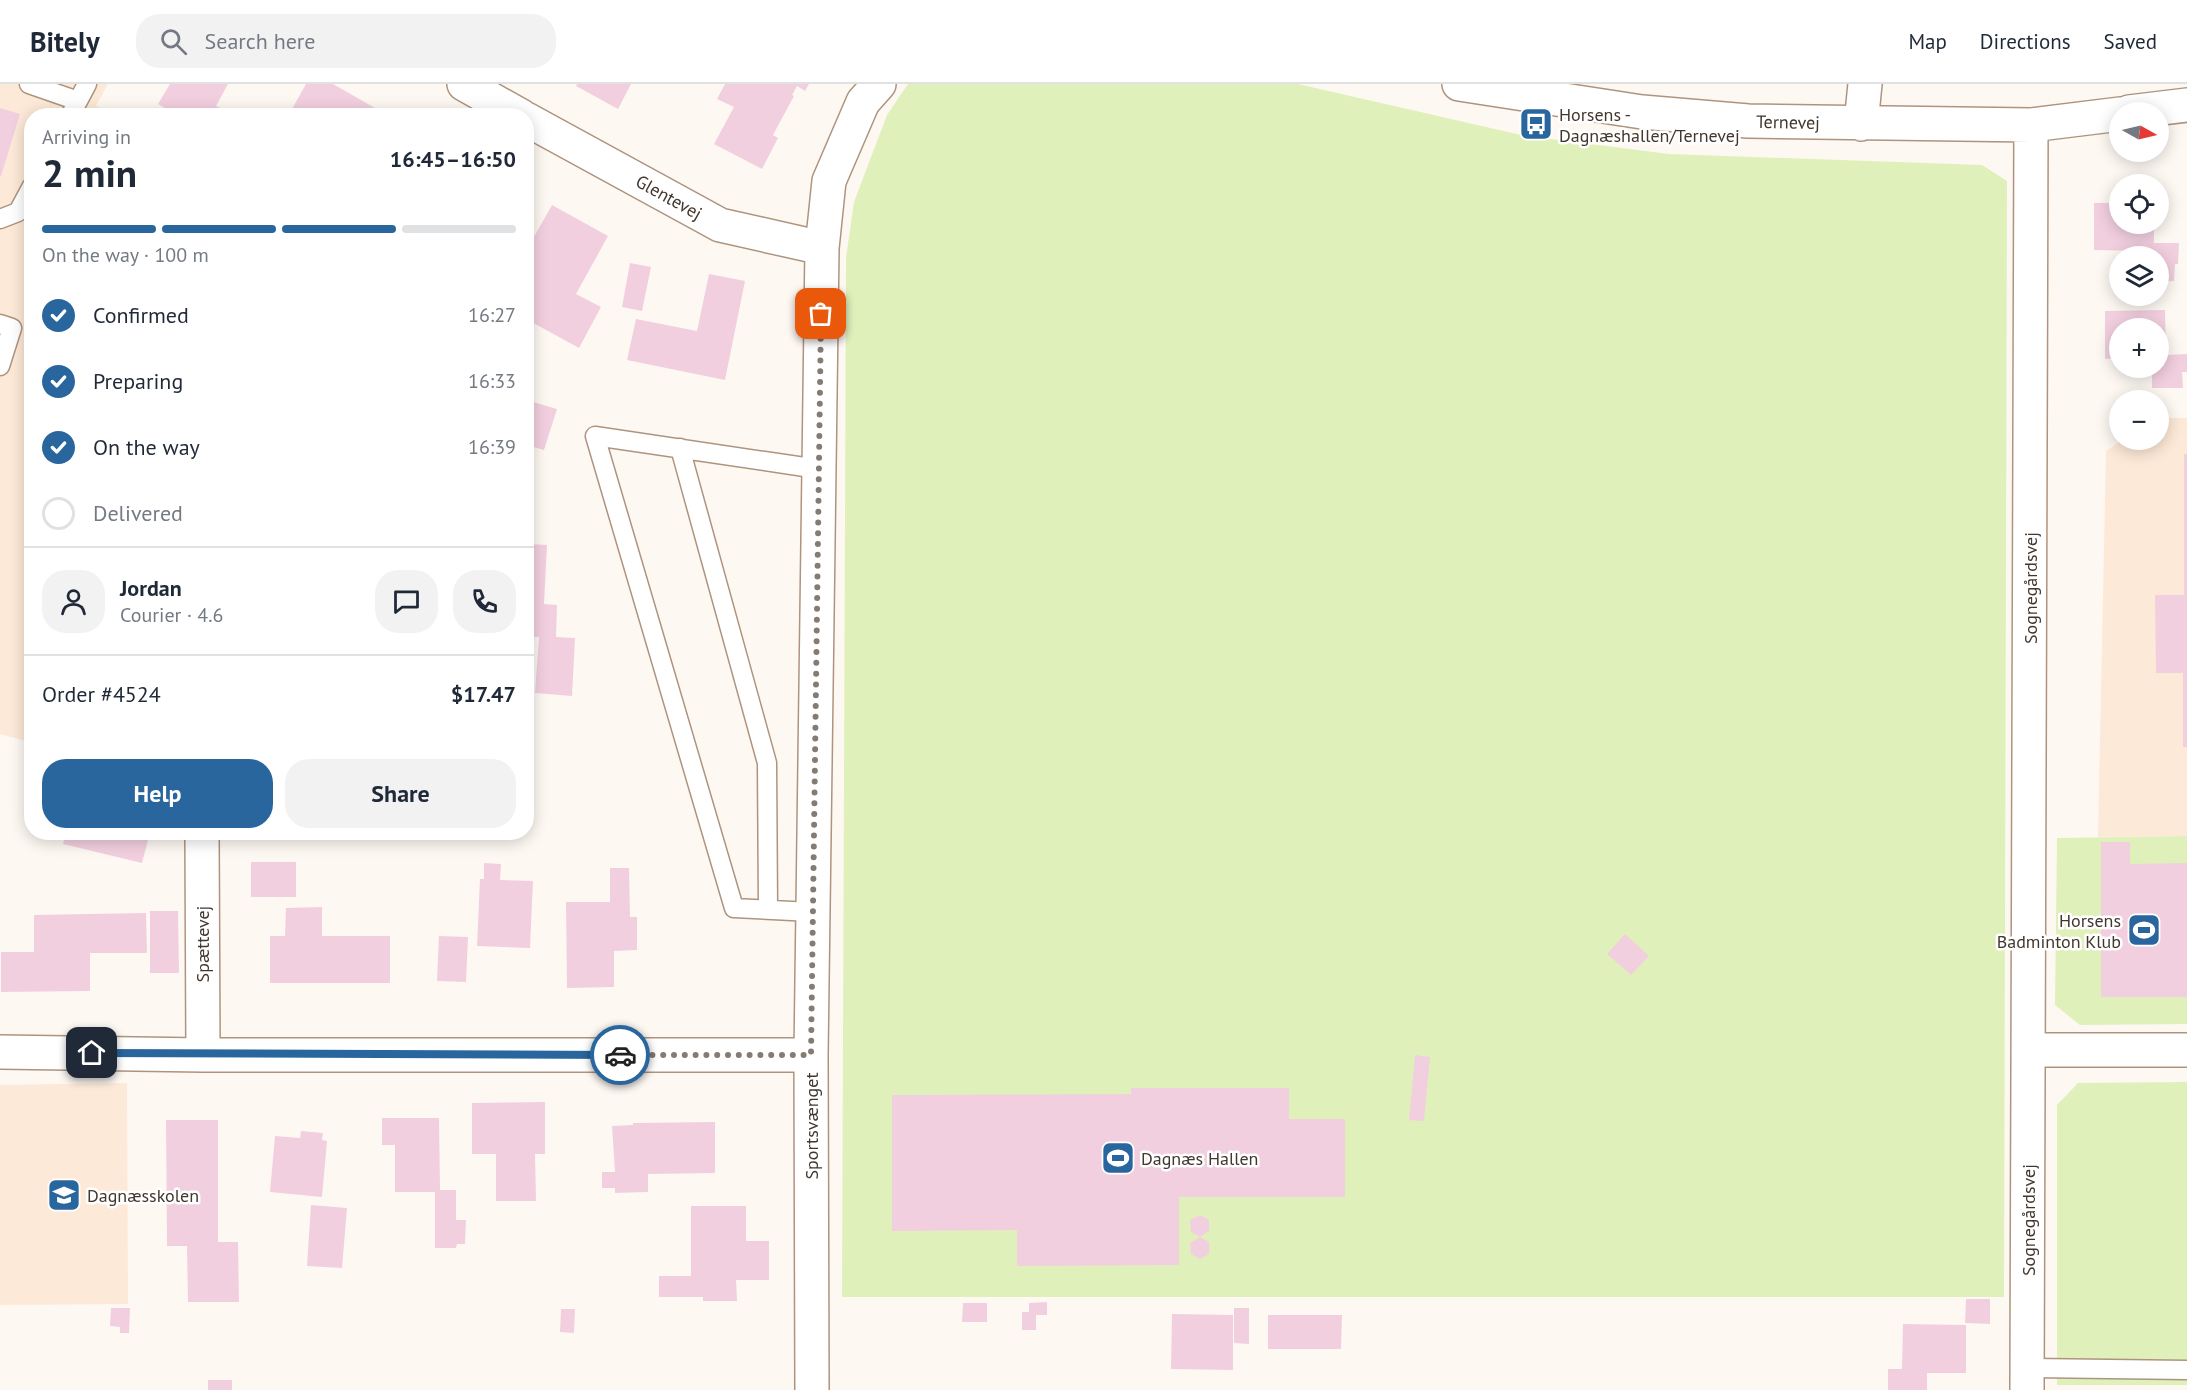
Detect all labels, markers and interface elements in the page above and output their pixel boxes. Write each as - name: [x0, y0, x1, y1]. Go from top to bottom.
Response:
- search box: [136, 14, 556, 68]
- text: Bitely: [30, 23, 100, 60]
- icon: search: [157, 25, 190, 58]
- text: Search here: [205, 27, 316, 55]
- text: Map: [1908, 28, 1947, 55]
- text: Directions: [1980, 28, 2071, 55]
- text: Saved: [2104, 28, 2157, 55]
- north arrow: [2109, 102, 2169, 162]
- map controls: [2109, 102, 2169, 450]
- place label: Horsens - Dagnæshallen/Ternevej: [1559, 103, 1740, 147]
- bus stop icon: Horsens - Dagnæshallen/Ternevej: [1518, 106, 1554, 142]
- street label: Ternevej: [1756, 110, 1820, 134]
- text: Arriving in: [42, 124, 131, 150]
- text: 16:45–16:50: [390, 145, 516, 173]
- text: 2 min: [42, 147, 137, 198]
- street label: Glentevej: [632, 169, 706, 225]
- button: locate: [2109, 174, 2169, 234]
- text: On the way · 100 m: [42, 242, 209, 268]
- button: layers: [2109, 246, 2169, 306]
- pin: [795, 288, 846, 339]
- icon: bag: [804, 297, 837, 330]
- icon: check: [42, 299, 75, 332]
- text: Confirmed: [93, 301, 189, 329]
- text: 16:27: [468, 302, 516, 328]
- button: +: [2109, 318, 2169, 378]
- icon: check: [42, 365, 75, 398]
- text: Preparing: [93, 367, 183, 395]
- text: 16:33: [468, 368, 516, 394]
- button: −: [2109, 390, 2169, 450]
- icon: check: [42, 431, 75, 464]
- text: On the way: [93, 433, 200, 461]
- text: 16:39: [468, 434, 516, 460]
- text: Delivered: [93, 499, 183, 527]
- street label: Sognegårdsvej: [2019, 532, 2042, 644]
- button: person: [42, 570, 105, 633]
- button: chat: [375, 570, 438, 633]
- button: phone: [453, 570, 516, 633]
- text: Jordan: [120, 574, 182, 602]
- text: Courier · 4.6: [120, 602, 223, 628]
- text: Order #4524: [42, 680, 161, 708]
- text: $17.47: [451, 680, 516, 708]
- button: Help: [42, 759, 273, 828]
- button: Share: [285, 759, 516, 828]
- street label: Spættevej: [191, 906, 214, 982]
- place label: Horsens Badminton Klub: [1997, 909, 2121, 953]
- sports icon: Horsens Badminton Klub: [2126, 912, 2162, 948]
- courier: [590, 1025, 650, 1085]
- pin: [66, 1027, 117, 1078]
- icon: home: [75, 1036, 108, 1069]
- icon: car: [604, 1039, 637, 1072]
- street label: Sportsvænget: [800, 1072, 823, 1180]
- sports icon: Dagnæs Hallen: [1100, 1140, 1136, 1176]
- place label: Dagnæs Hallen: [1141, 1147, 1258, 1170]
- street label: Sognegårdsvej: [2017, 1164, 2040, 1276]
- school or university icon: Dagnæsskolen: [46, 1177, 82, 1213]
- place label: Dagnæsskolen: [87, 1184, 199, 1207]

